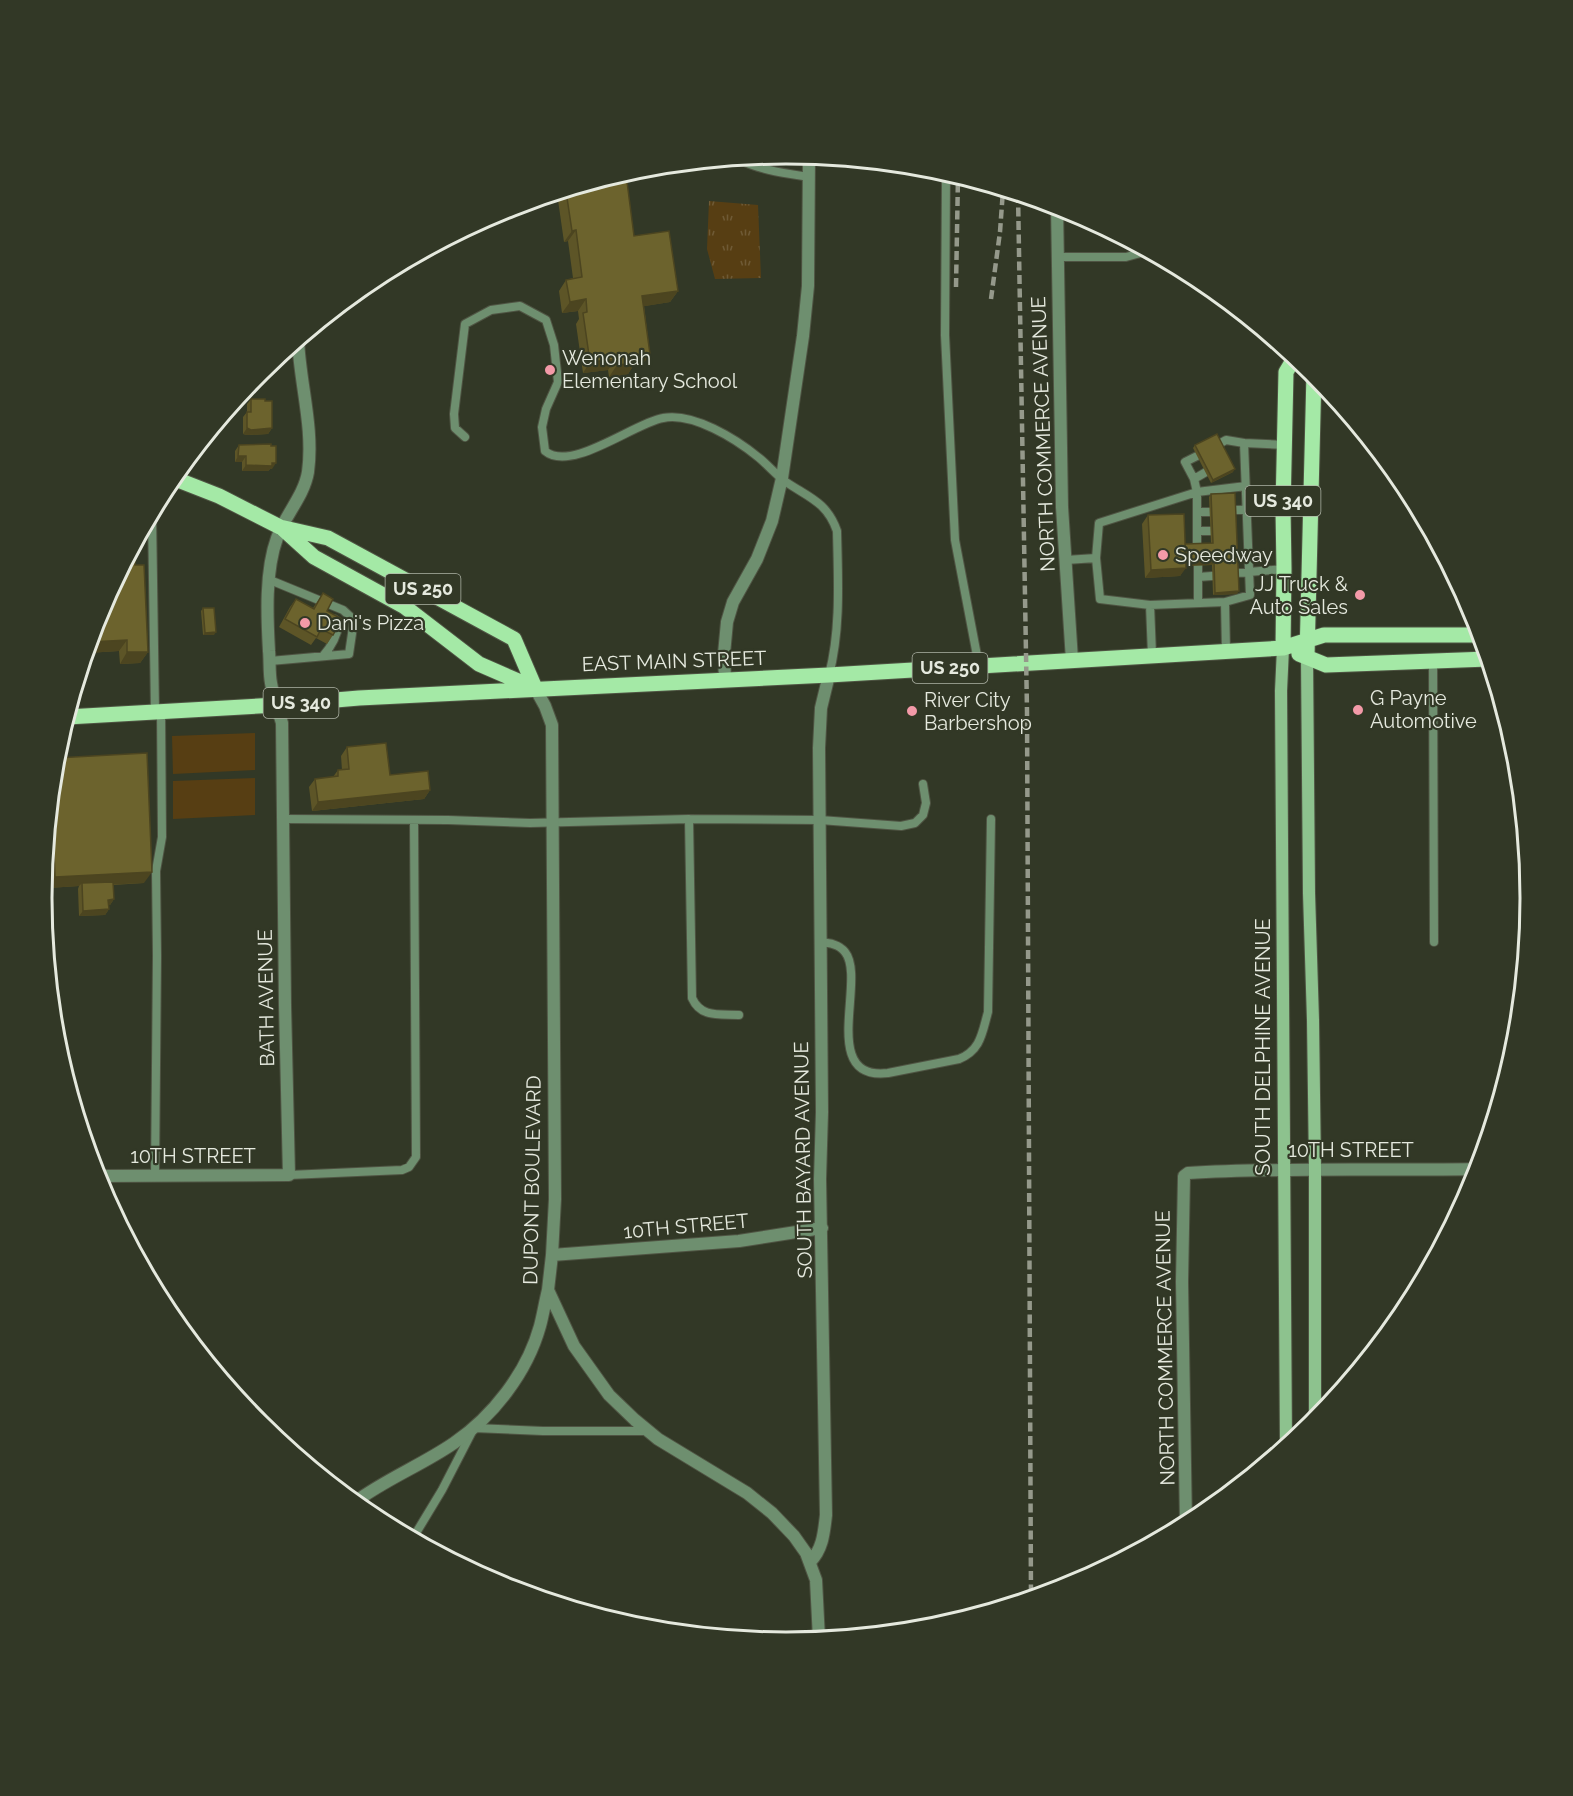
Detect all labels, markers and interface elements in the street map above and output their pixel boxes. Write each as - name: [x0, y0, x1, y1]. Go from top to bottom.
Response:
- street label: NORTH COMMERCE AVENUE: [1026, 296, 1060, 572]
- place label: Wenonah Elementary School: [562, 346, 738, 393]
- marker: Wenonah Elementary School: [543, 363, 557, 377]
- road number: US 340: [1246, 486, 1320, 516]
- place label: Speedway: [1175, 543, 1273, 567]
- marker: Speedway: [1156, 548, 1170, 562]
- place label: JJ Truck & Auto Sales: [1249, 572, 1349, 619]
- road number: US 250: [386, 574, 460, 604]
- marker: JJ Truck & Auto Sales: [1353, 588, 1367, 602]
- place label: Dani's Pizza: [317, 611, 424, 635]
- marker: Dani's Pizza: [298, 616, 312, 630]
- street label: EAST MAIN STREET: [581, 646, 767, 676]
- road number: US 250: [912, 653, 988, 683]
- place label: G Payne Automotive: [1370, 686, 1477, 733]
- road number: US 340: [264, 688, 338, 718]
- place label: River City Barbershop: [924, 688, 1032, 735]
- marker: G Payne Automotive: [1351, 703, 1365, 717]
- marker: River City Barbershop: [905, 704, 919, 718]
- street label: SOUTH DELPHINE AVENUE: [1251, 918, 1275, 1176]
- street label: BATH AVENUE: [253, 929, 279, 1067]
- street label: SOUTH BAYARD AVENUE: [789, 1041, 817, 1279]
- street label: DUPONT BOULEVARD: [518, 1075, 546, 1285]
- street label: 10TH STREET: [1288, 1138, 1414, 1162]
- street label: 10TH STREET: [130, 1144, 256, 1168]
- street label: 10TH STREET: [622, 1209, 750, 1243]
- street label: NORTH COMMERCE AVENUE: [1151, 1210, 1179, 1486]

